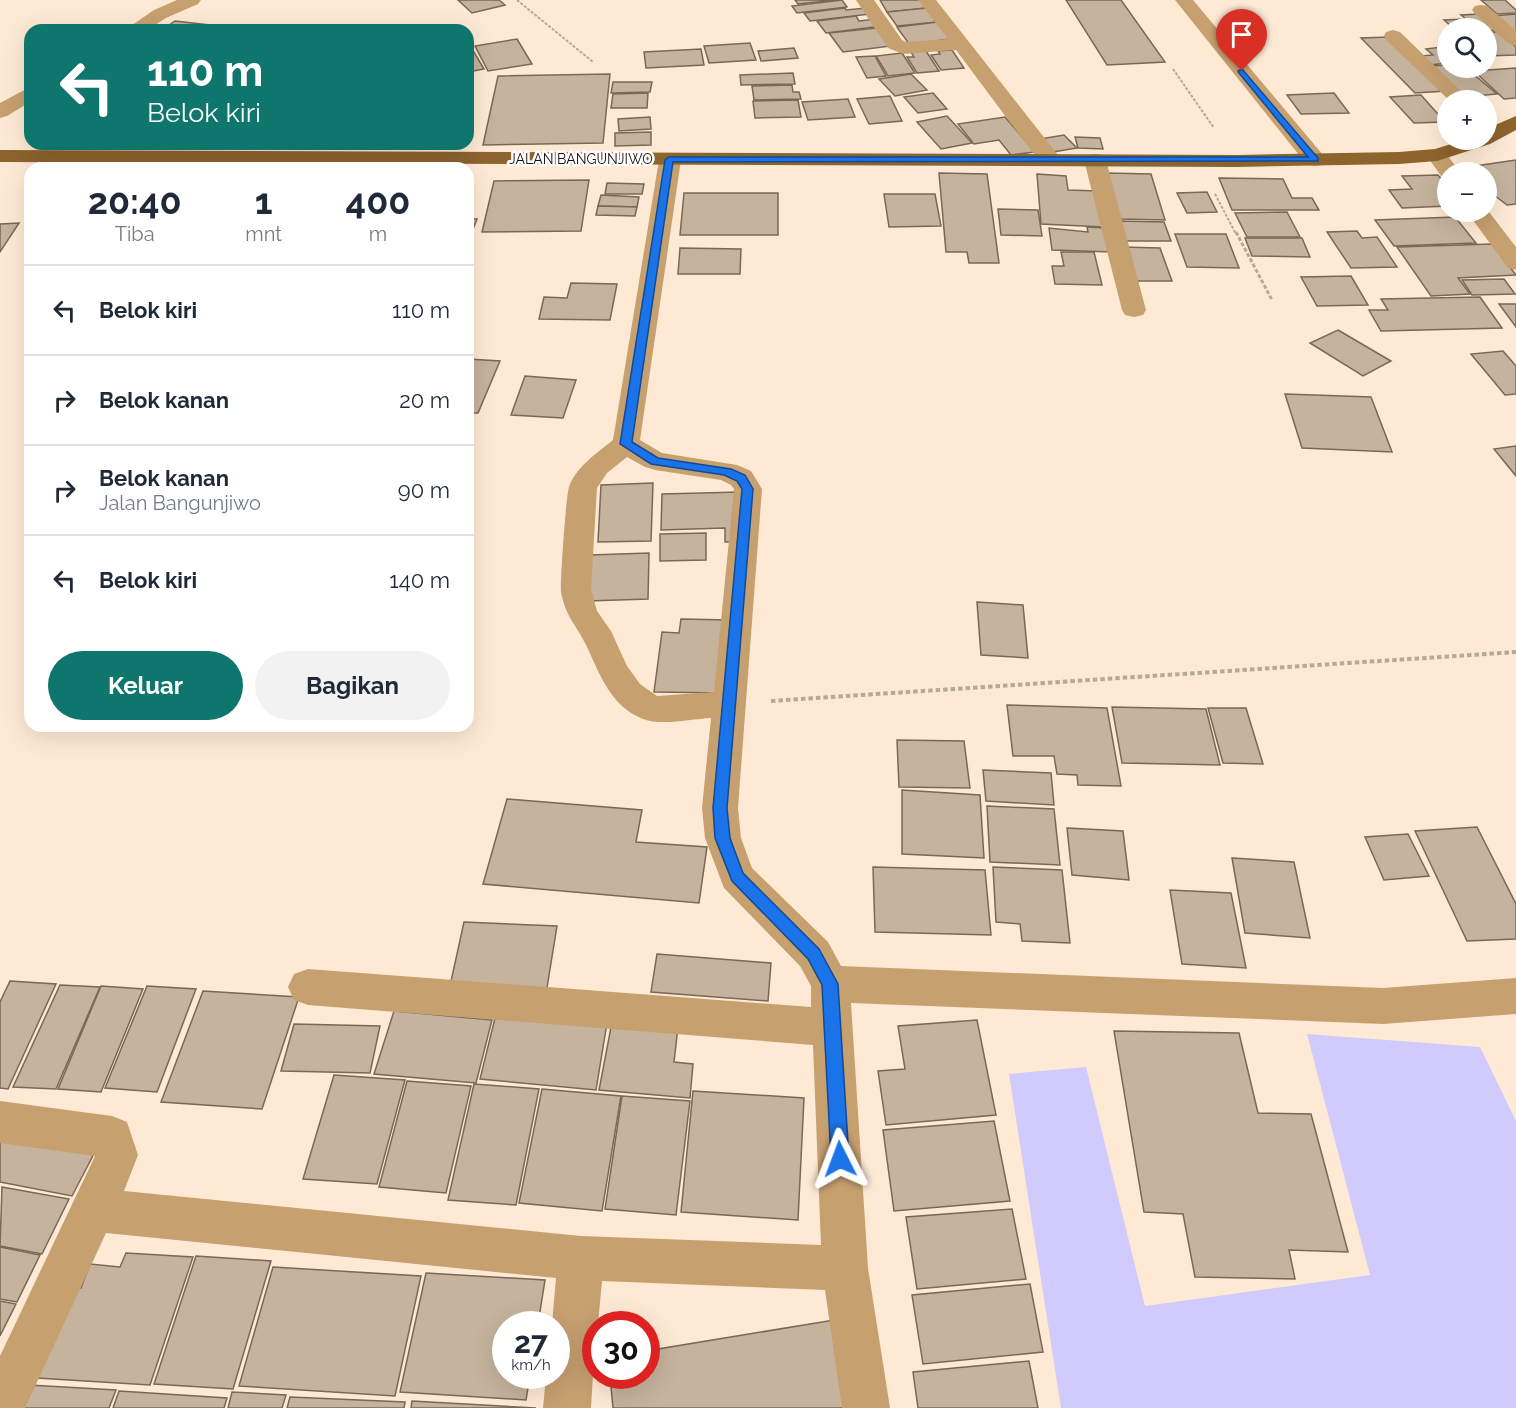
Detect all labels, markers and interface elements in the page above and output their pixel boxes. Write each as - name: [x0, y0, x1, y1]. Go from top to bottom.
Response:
- pin: [1216, 9, 1267, 71]
- icon: arrive: [1225, 18, 1258, 51]
- map controls: [1437, 18, 1497, 222]
- button: search: [1437, 18, 1497, 78]
- text: 110 m: [147, 47, 263, 96]
- icon: left: [48, 48, 126, 126]
- button: +: [1437, 90, 1497, 150]
- text: Belok kiri: [147, 97, 261, 128]
- street label: JALAN BANGUNJIWO: [509, 151, 653, 167]
- button: −: [1437, 162, 1497, 222]
- text: 20:40: [88, 180, 182, 222]
- text: 1: [255, 180, 273, 222]
- text: 400: [346, 180, 410, 222]
- text: Tiba: [115, 222, 155, 246]
- text: mnt: [245, 222, 282, 246]
- text: m: [369, 222, 387, 246]
- icon: left: [48, 294, 81, 327]
- text: Belok kiri: [99, 297, 197, 323]
- text: 110 m: [392, 297, 450, 323]
- icon: right: [48, 384, 81, 417]
- text: Belok kanan: [99, 387, 229, 413]
- text: 20 m: [399, 387, 450, 413]
- text: Belok kanan: [99, 465, 229, 491]
- icon: right: [48, 474, 81, 507]
- text: 90 m: [398, 477, 450, 503]
- text: Jalan Bangunjiwo: [99, 491, 261, 515]
- icon: left: [48, 564, 81, 597]
- text: Belok kiri: [99, 567, 197, 593]
- text: 140 m: [389, 567, 450, 593]
- button: Keluar: [48, 651, 243, 720]
- button: Bagikan: [255, 651, 450, 720]
- position arrow: [808, 1127, 872, 1191]
- speed limit sign: 30: [582, 1311, 660, 1389]
- text: 27: [514, 1325, 548, 1360]
- text: km/h: [511, 1356, 551, 1374]

